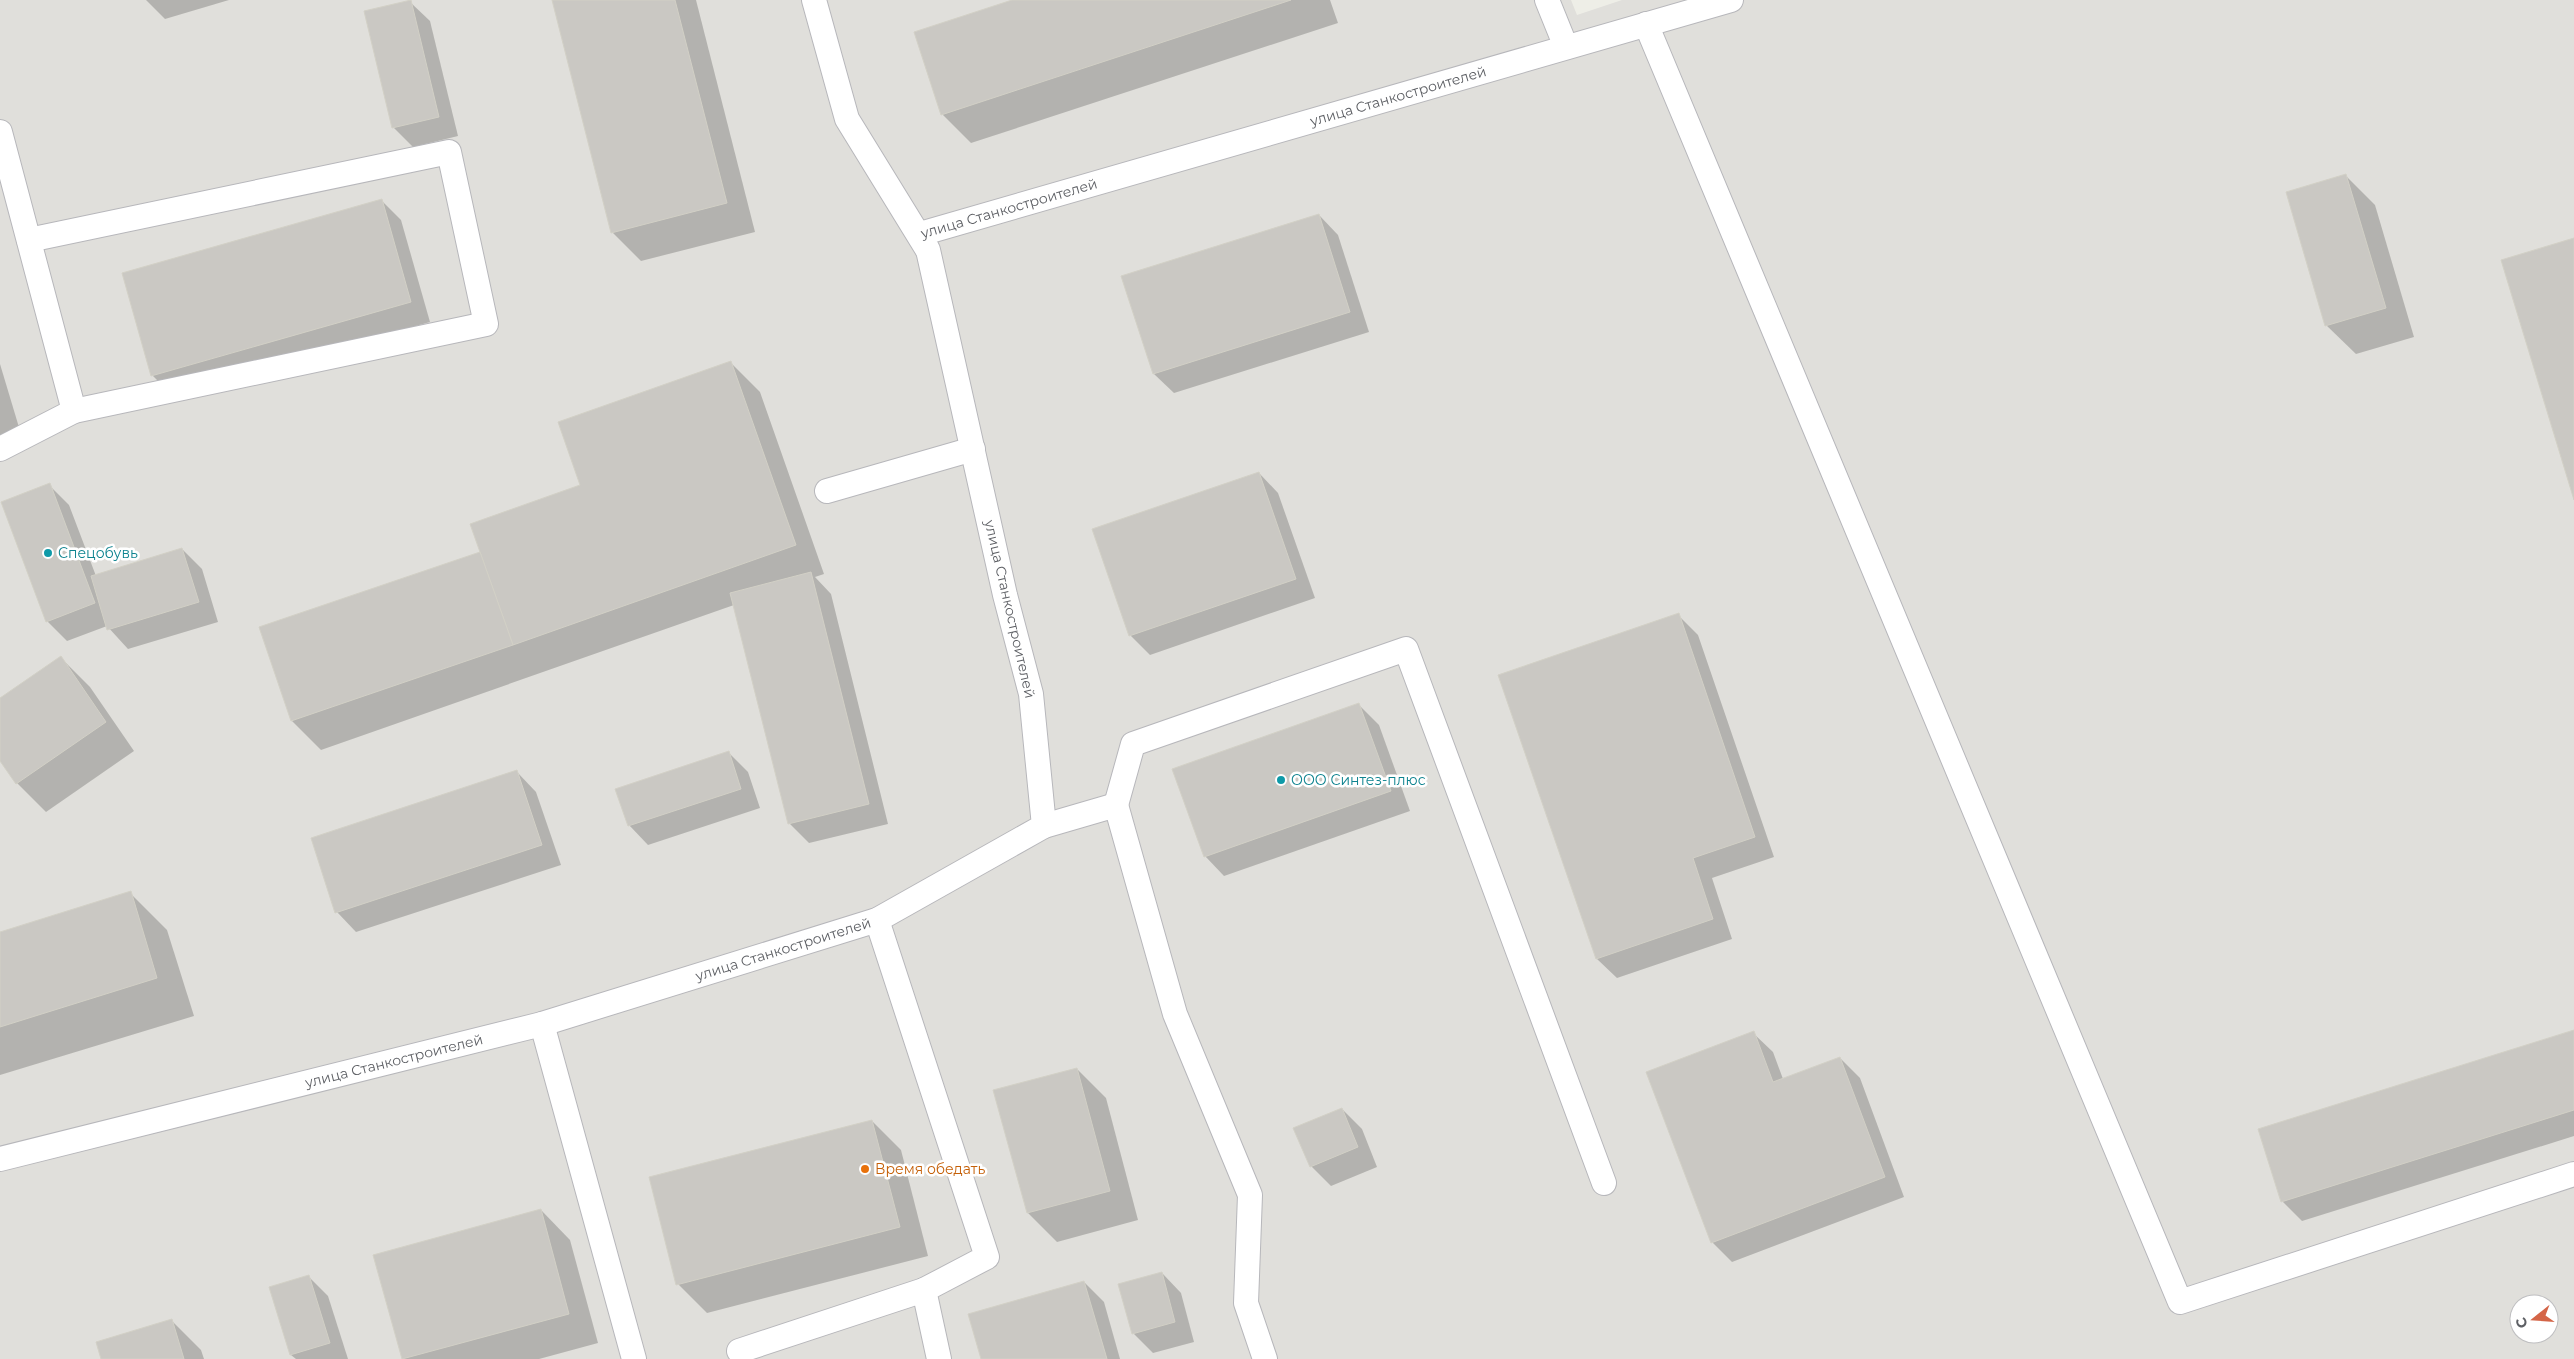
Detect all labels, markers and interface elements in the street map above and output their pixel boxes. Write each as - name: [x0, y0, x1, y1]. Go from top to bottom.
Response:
- street label: улица Станкостроителей: [1307, 62, 1488, 130]
- street label: улица Станкостроителей: [918, 174, 1099, 243]
- street label: улица Станкостроителей: [980, 517, 1039, 700]
- place label: Спецобувь: [58, 544, 138, 562]
- marker: Спецобувь: [42, 547, 54, 559]
- place label: ООО Синтез-плюс: [1291, 771, 1426, 789]
- marker: ООО Синтез-плюс: [1275, 774, 1287, 786]
- street label: улица Станкостроителей: [692, 913, 873, 985]
- street label: улица Станкостроителей: [302, 1030, 485, 1092]
- place label: Время обедать: [875, 1160, 985, 1178]
- marker: Время обедать: [859, 1163, 871, 1175]
- north arrow: [2509, 1294, 2559, 1344]
- text: С: [2511, 1315, 2532, 1330]

